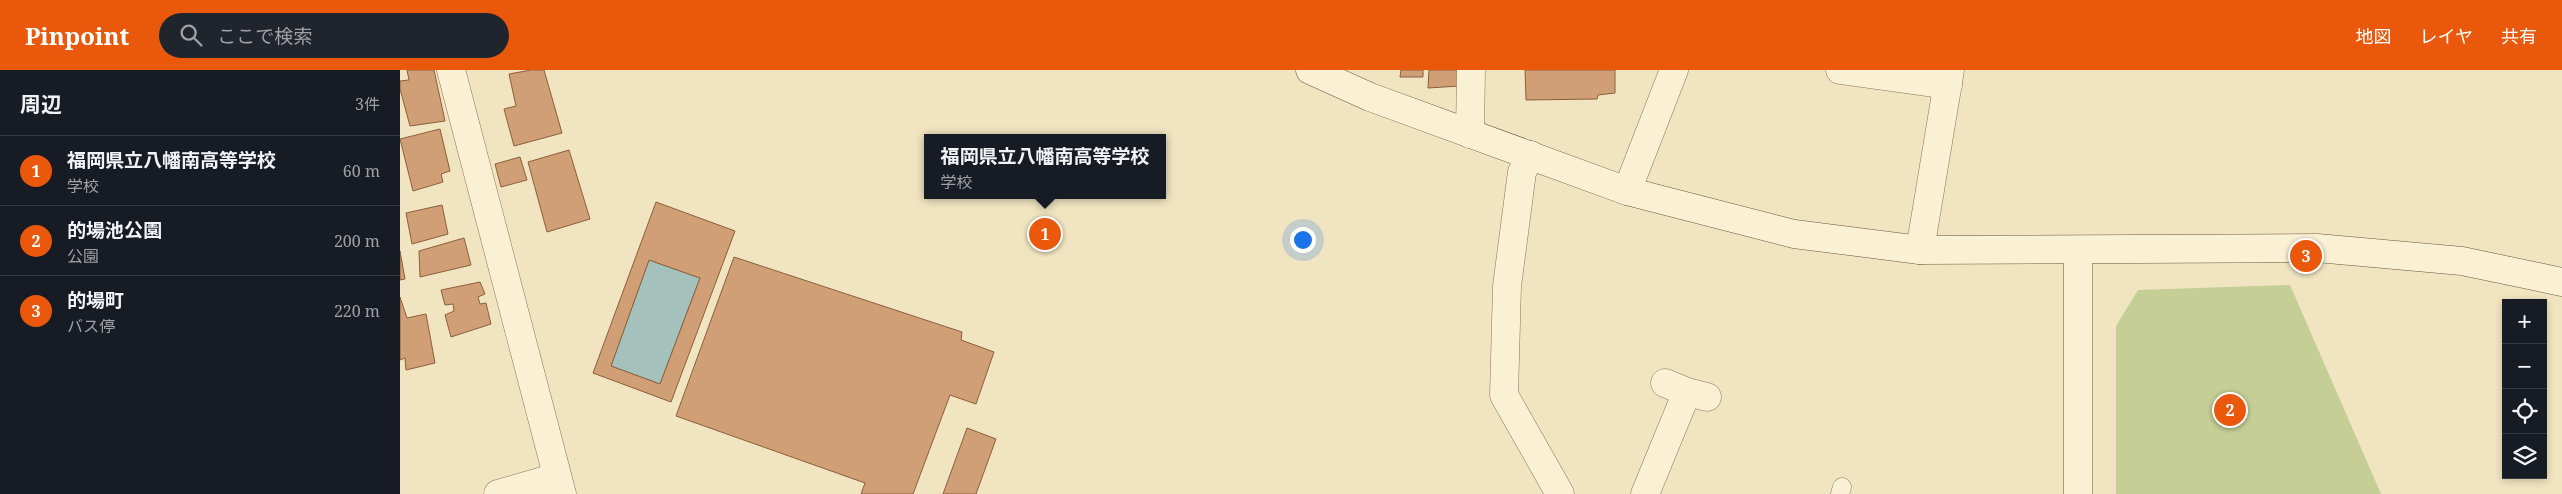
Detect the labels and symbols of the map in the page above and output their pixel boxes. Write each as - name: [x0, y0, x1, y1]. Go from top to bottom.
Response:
- pin: 1: [1029, 215, 1061, 253]
- your location: [1290, 227, 1316, 253]
- pin: 3: [2290, 237, 2322, 275]
- pin: 2: [2214, 391, 2246, 429]

